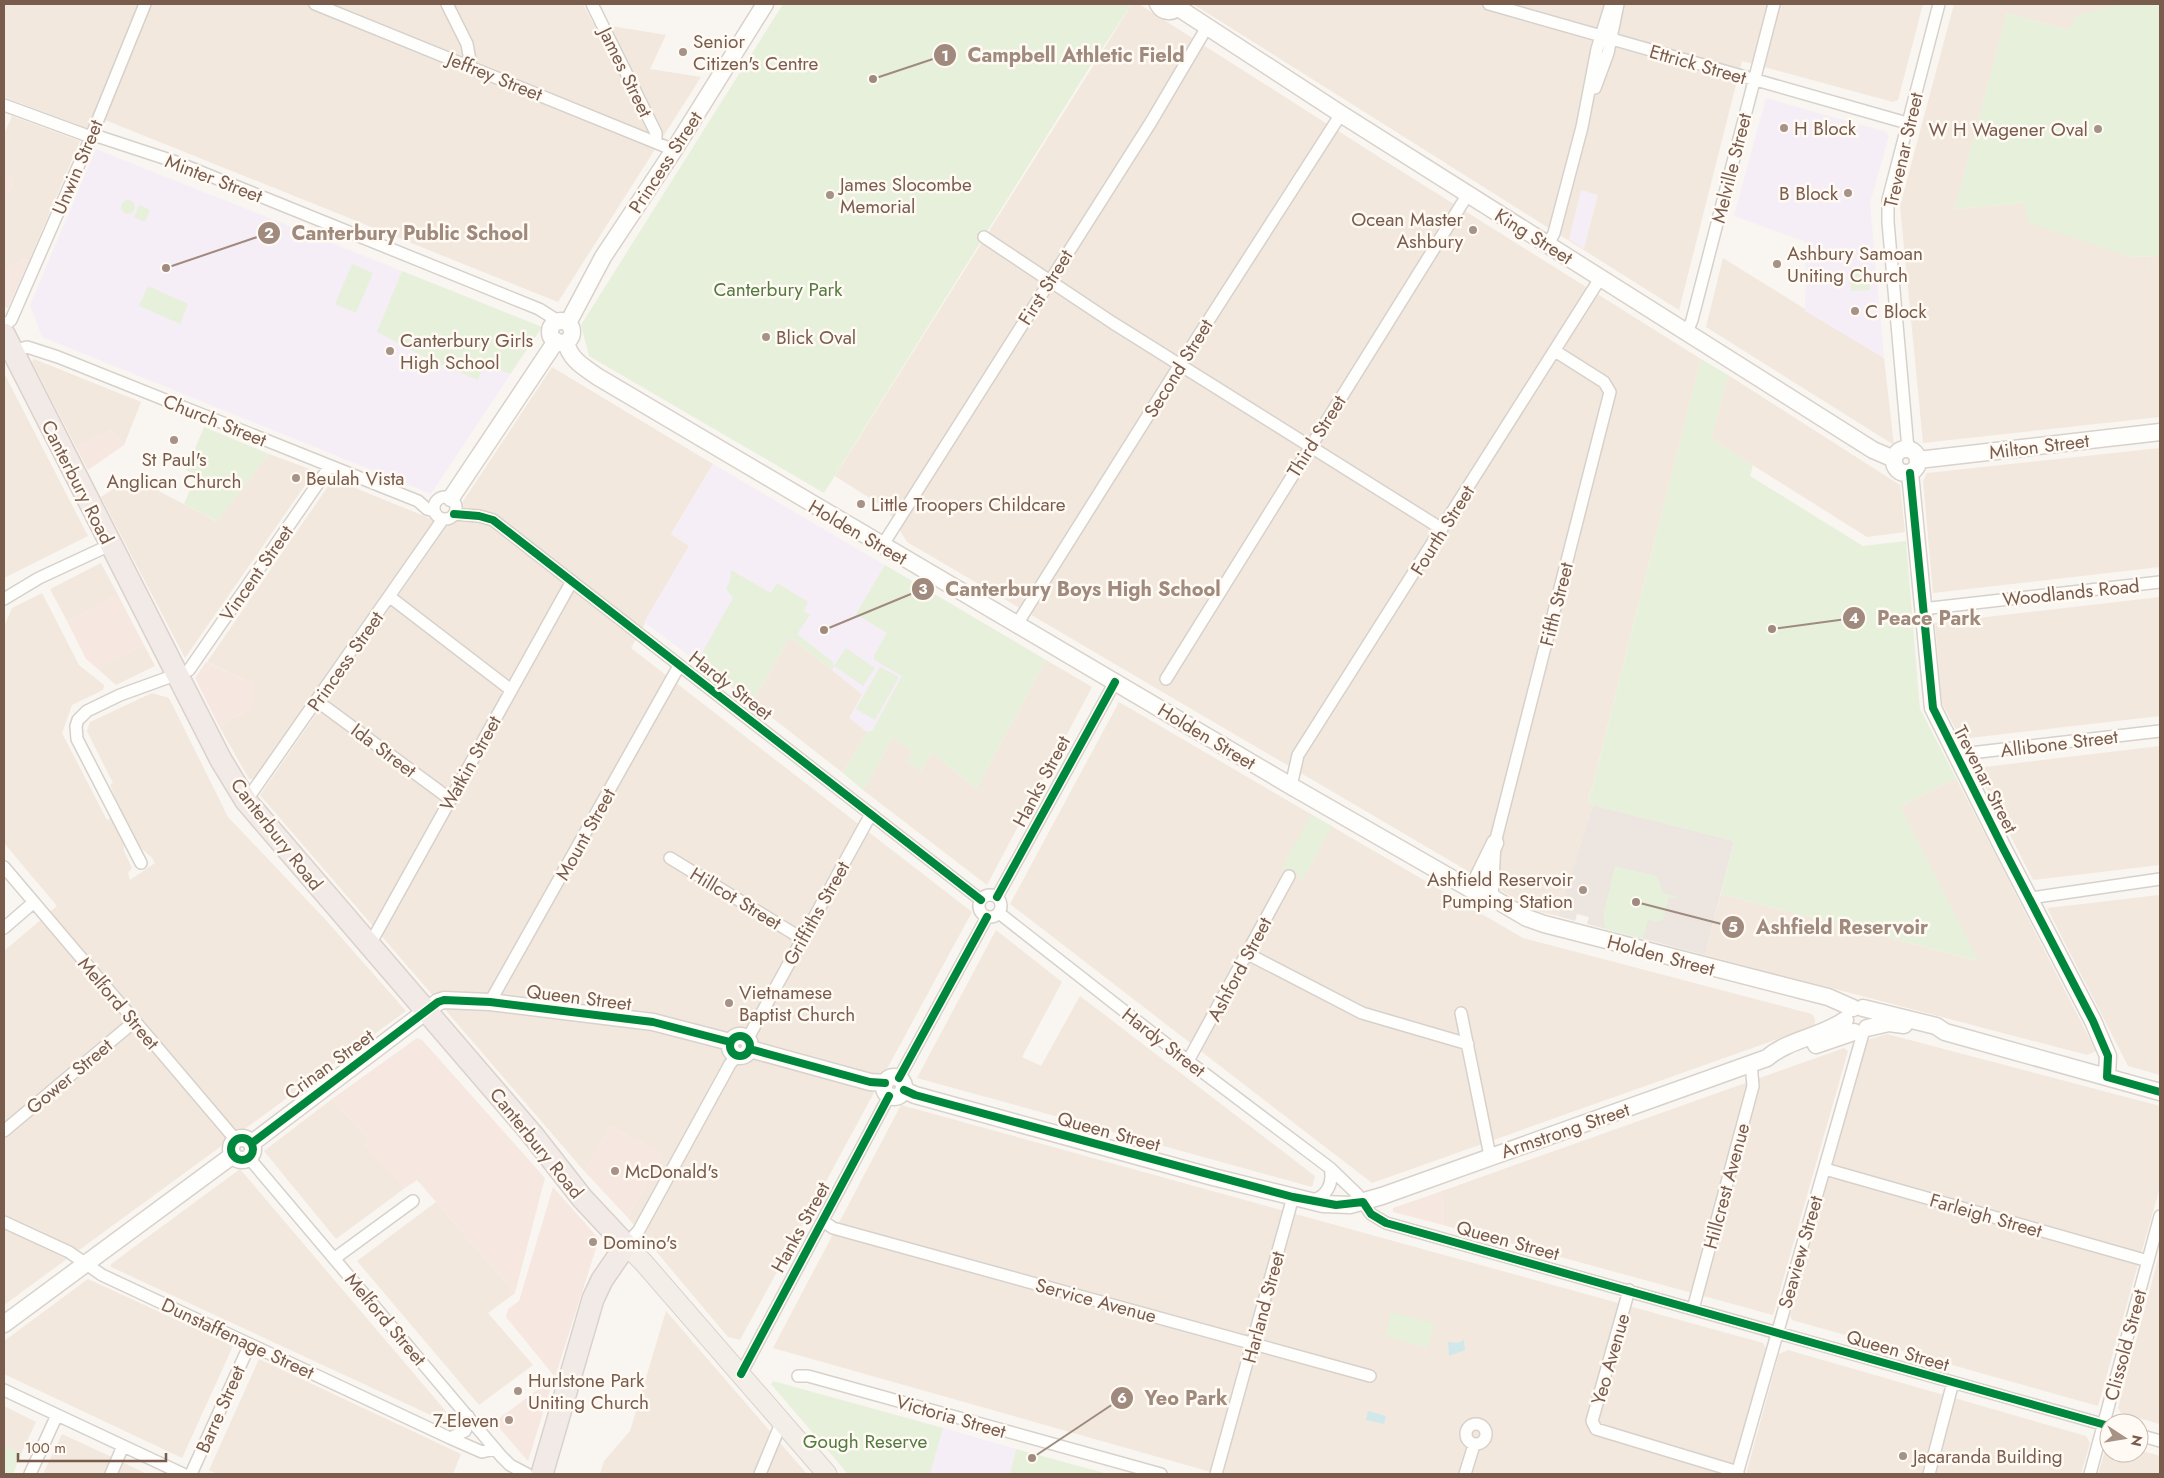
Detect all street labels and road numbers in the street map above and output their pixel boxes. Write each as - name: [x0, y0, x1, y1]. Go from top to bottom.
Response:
- street label: James Street: [591, 20, 659, 122]
- street label: Ettrick Street: [1646, 38, 1750, 91]
- street label: Jeffrey Street: [440, 44, 547, 108]
- street label: Trevenar Street: [1877, 89, 1930, 210]
- street label: Princess Street: [622, 106, 709, 219]
- street label: Melville Street: [1705, 110, 1758, 226]
- street label: Unwin Street: [45, 115, 110, 219]
- street label: Minter Street: [161, 148, 267, 210]
- street label: King Street: [1489, 202, 1578, 271]
- street label: First Street: [1012, 244, 1079, 330]
- street label: Second Street: [1137, 313, 1220, 423]
- street label: Church Street: [159, 387, 271, 454]
- street label: Third Street: [1281, 390, 1353, 482]
- street label: Canterbury Road: [35, 416, 120, 549]
- street label: Milton Street: [1987, 427, 2091, 466]
- street label: Fourth Street: [1404, 480, 1481, 580]
- street label: Holden Street: [803, 493, 912, 572]
- street label: Vincent Street: [213, 519, 300, 627]
- street label: Fifth Street: [1533, 559, 1580, 649]
- street label: Woodlands Road: [2001, 572, 2141, 613]
- street label: Princess Street: [301, 605, 390, 717]
- street label: Hardy Street: [683, 644, 779, 727]
- street label: Holden Street: [1153, 697, 1261, 777]
- street label: Watkin Street: [433, 710, 508, 816]
- street label: Ida Street: [345, 717, 422, 784]
- street label: Trevenar Street: [1947, 721, 2024, 838]
- street label: Allibone Street: [1999, 723, 2120, 764]
- street label: Hanks Street: [1006, 730, 1077, 832]
- street label: Canterbury Road: [224, 772, 329, 896]
- street label: Mount Street: [549, 783, 622, 885]
- street label: Griffiths Street: [777, 856, 856, 970]
- street label: Hillcot Street: [685, 861, 787, 937]
- street label: Ashford Street: [1201, 912, 1278, 1026]
- street label: Holden Street: [1604, 928, 1718, 983]
- street label: Melford Street: [72, 951, 166, 1056]
- street label: Queen Street: [525, 978, 633, 1017]
- street label: Hardy Street: [1116, 1001, 1212, 1084]
- street label: Crinan Street: [279, 1022, 380, 1106]
- street label: Gower Street: [21, 1032, 118, 1120]
- street label: Canterbury Road: [483, 1082, 590, 1205]
- street label: Armstrong Street: [1497, 1096, 1634, 1165]
- street label: Queen Street: [1054, 1105, 1164, 1158]
- street label: Hillcrest Avenue: [1697, 1120, 1756, 1252]
- street label: Hanks Street: [764, 1177, 837, 1277]
- street label: Farleigh Street: [1927, 1187, 2046, 1244]
- street label: Seaview Street: [1772, 1192, 1830, 1312]
- street label: Queen Street: [1453, 1214, 1563, 1267]
- street label: Harland Street: [1236, 1248, 1291, 1366]
- street label: Melford Street: [339, 1267, 433, 1372]
- street label: Service Avenue: [1032, 1271, 1160, 1330]
- street label: Clissold Street: [2098, 1286, 2153, 1404]
- street label: Dunstaffenage Street: [157, 1291, 319, 1386]
- street label: Yeo Avenue: [1585, 1310, 1636, 1408]
- street label: Queen Street: [1843, 1323, 1953, 1378]
- street label: Barre Street: [189, 1361, 252, 1457]
- street label: Victoria Street: [893, 1388, 1009, 1445]

